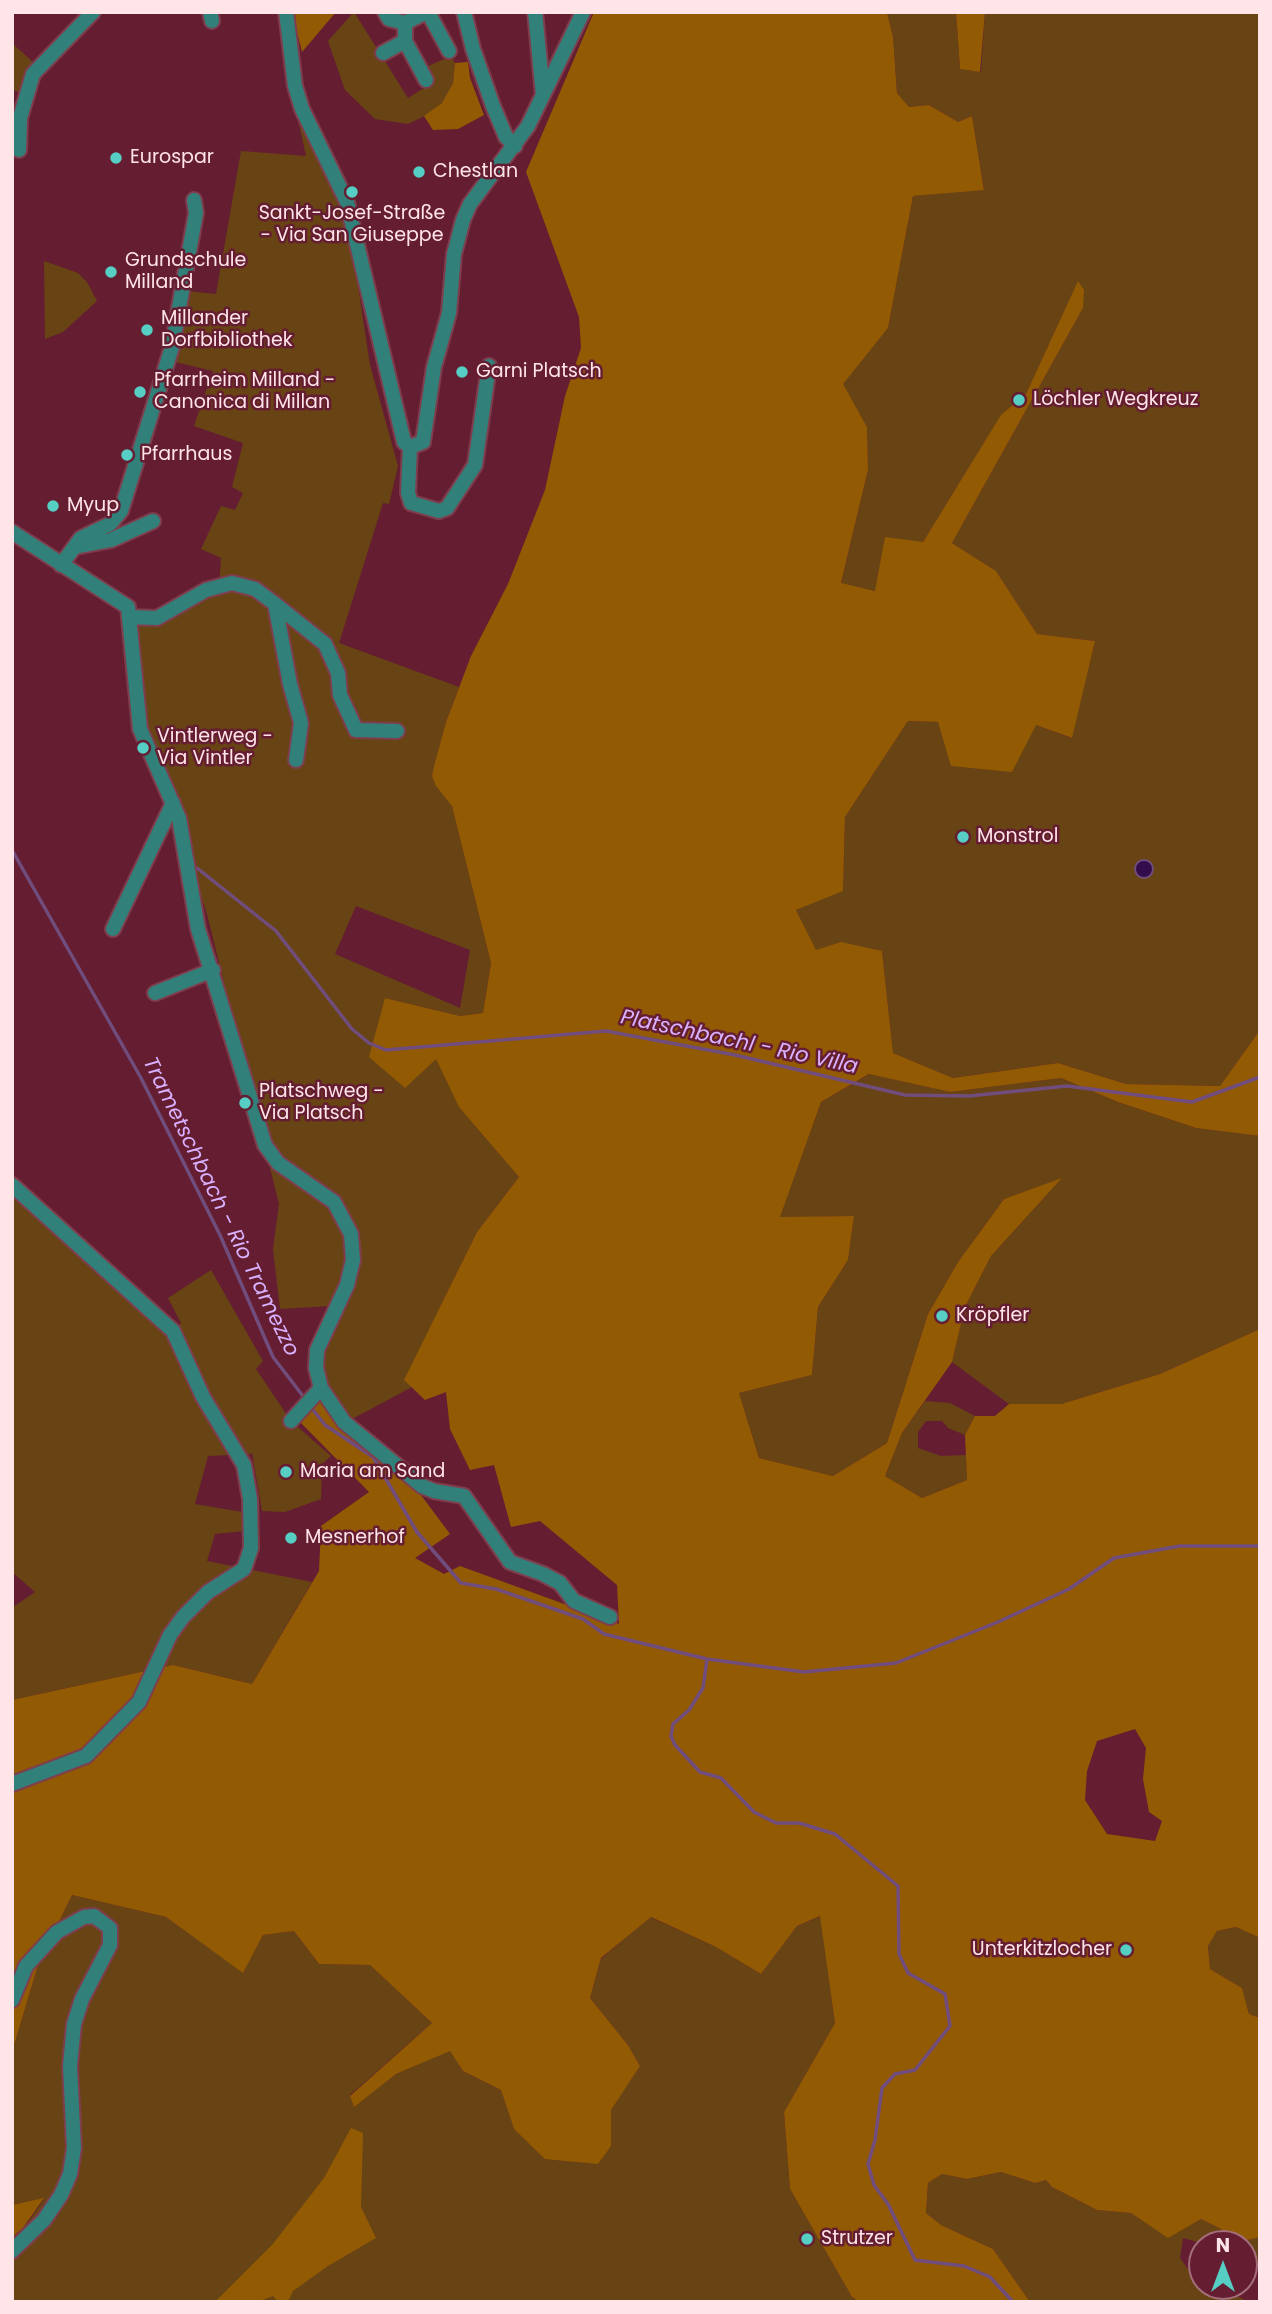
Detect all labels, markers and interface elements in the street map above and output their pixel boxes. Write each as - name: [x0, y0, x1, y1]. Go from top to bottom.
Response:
- place label: Eurospar: [130, 147, 214, 169]
- marker: Eurospar: [108, 150, 124, 166]
- place label: Chestlan: [433, 161, 518, 183]
- marker: Chestlan: [411, 164, 427, 180]
- marker: Sankt-Josef-Straße - Via San Giuseppe: [344, 184, 360, 200]
- place label: Sankt-Josef-Straße - Via San Giuseppe: [259, 203, 445, 247]
- place label: Grundschule Milland: [125, 250, 246, 294]
- marker: Grundschule Milland: [103, 264, 119, 280]
- place label: Millander Dorfbibliothek: [161, 308, 292, 352]
- marker: Millander Dorfbibliothek: [139, 322, 155, 338]
- place label: Garni Platsch: [476, 361, 602, 383]
- marker: Garni Platsch: [454, 364, 470, 380]
- place label: Pfarrheim Milland - Canonica di Millan: [154, 370, 335, 414]
- marker: Pfarrheim Milland - Canonica di Millan: [132, 384, 148, 400]
- place label: Löchler Wegkreuz: [1033, 389, 1198, 411]
- marker: Löchler Wegkreuz: [1011, 392, 1027, 408]
- place label: Pfarrhaus: [141, 444, 232, 466]
- marker: Pfarrhaus: [119, 447, 135, 463]
- place label: Myup: [67, 495, 119, 517]
- marker: Myup: [45, 498, 61, 514]
- place label: Vintlerweg - Via Vintler: [157, 726, 273, 770]
- marker: Vintlerweg - Via Vintler: [135, 740, 151, 756]
- place label: Monstrol: [977, 826, 1058, 848]
- marker: Monstrol: [955, 829, 971, 845]
- water label: Platschbachl - Rio Villa: [618, 1006, 860, 1080]
- water label: Trametschbach - Rio Tramezzo: [136, 1053, 304, 1361]
- place label: Platschweg - Via Platsch: [259, 1081, 384, 1125]
- marker: Platschweg - Via Platsch: [237, 1095, 253, 1111]
- place label: Kröpfler: [956, 1305, 1029, 1327]
- marker: Kröpfler: [934, 1308, 950, 1324]
- place label: Maria am Sand: [300, 1461, 445, 1483]
- marker: Maria am Sand: [278, 1464, 294, 1480]
- place label: Mesnerhof: [305, 1527, 405, 1549]
- marker: Mesnerhof: [283, 1530, 299, 1546]
- place label: Unterkitzlocher: [972, 1939, 1112, 1961]
- marker: Unterkitzlocher: [1118, 1942, 1134, 1958]
- place label: Strutzer: [821, 2228, 893, 2250]
- north arrow: [1188, 2230, 1258, 2300]
- marker: Strutzer: [799, 2231, 815, 2247]
- text: N: [1216, 2232, 1230, 2259]

